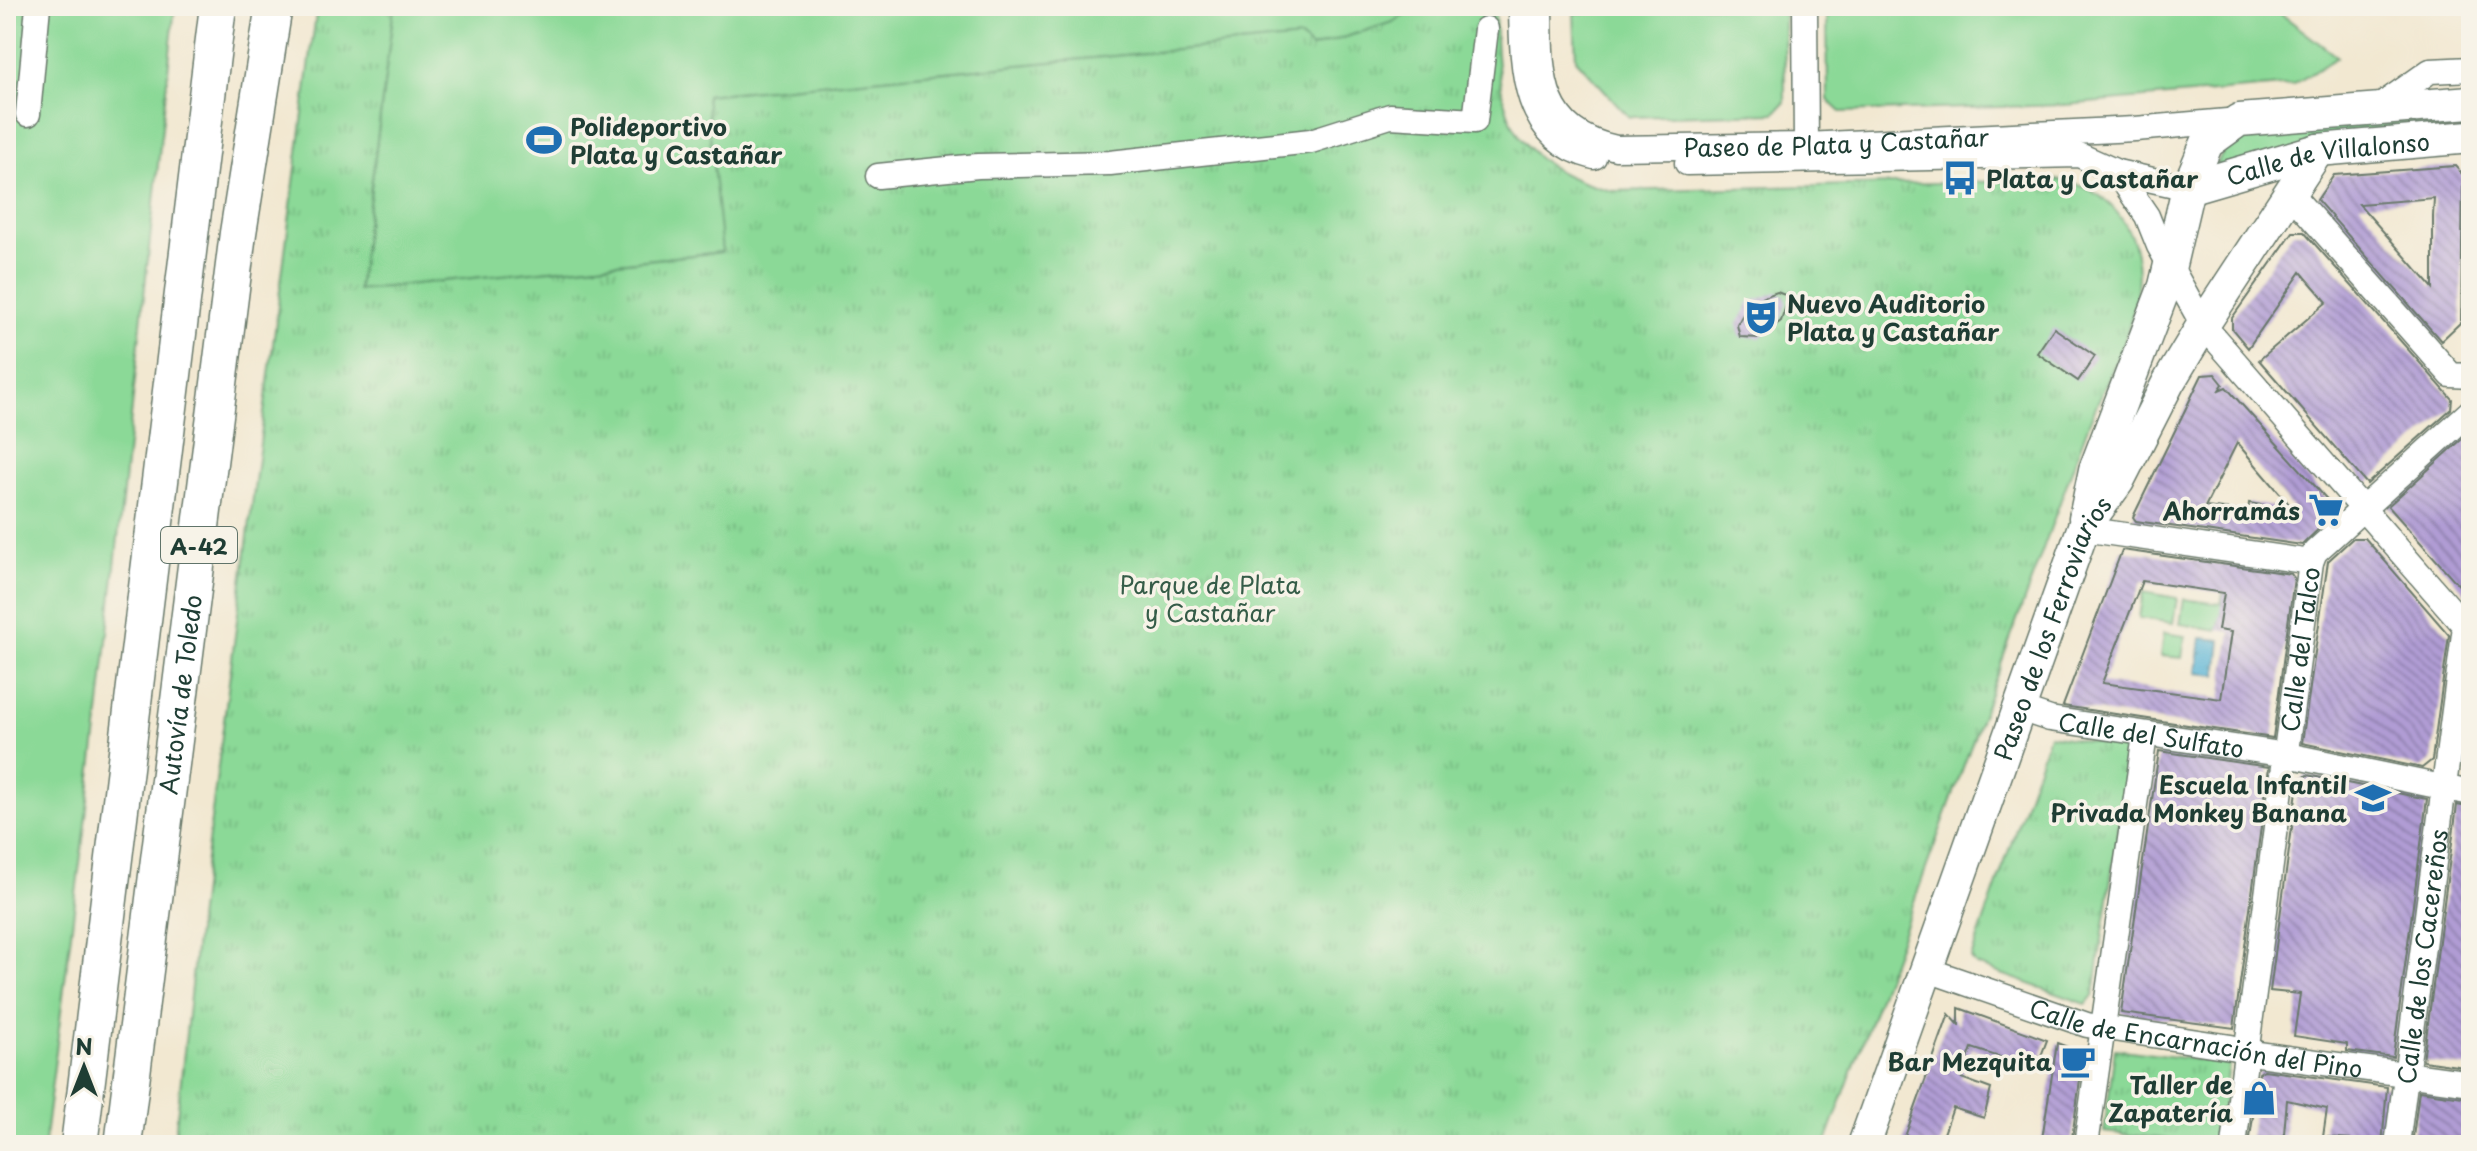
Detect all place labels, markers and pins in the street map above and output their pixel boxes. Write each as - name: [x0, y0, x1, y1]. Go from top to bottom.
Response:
- place label: Polideportivo Plata y Castañar: [570, 108, 783, 172]
- sports icon: Polideportivo Plata y Castañar: [525, 121, 563, 159]
- bus stop icon: Plata y Castañar: [1941, 159, 1979, 197]
- place label: Plata y Castañar: [1986, 160, 2199, 196]
- place label: Nuevo Auditorio Plata y Castañar: [1787, 285, 2000, 349]
- theatre icon: Nuevo Auditorio Plata y Castañar: [1742, 298, 1780, 336]
- supermarket icon: Ahorramás: [2307, 491, 2345, 529]
- place label: Ahorramás: [2162, 492, 2300, 528]
- place label: Escuela Infantil Privada Monkey Banana: [2050, 766, 2347, 830]
- school or university icon: Escuela Infantil Privada Monkey Banana: [2354, 779, 2392, 817]
- cafe icon: Bar Mezquita: [2059, 1042, 2097, 1080]
- place label: Bar Mezquita: [1887, 1043, 2053, 1079]
- place label: Taller de Zapatería: [2108, 1066, 2233, 1130]
- shop icon: Taller de Zapatería: [2240, 1079, 2278, 1117]

